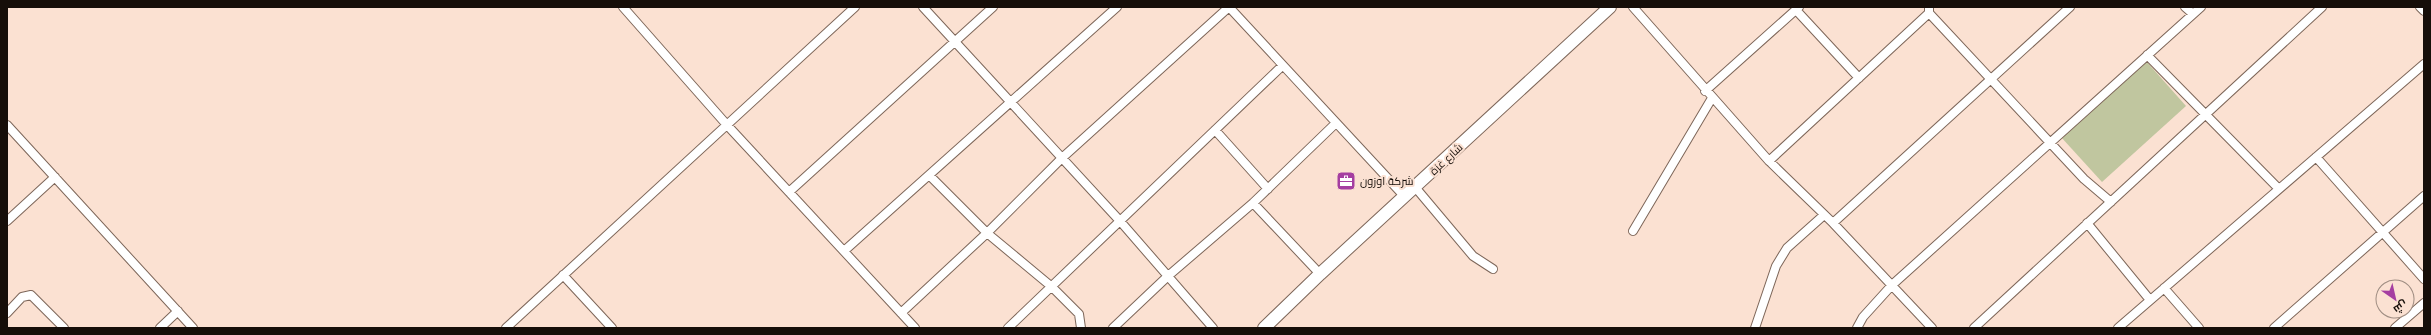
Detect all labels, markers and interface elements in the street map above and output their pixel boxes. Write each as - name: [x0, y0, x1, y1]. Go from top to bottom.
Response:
- street label: شارع غزة: [1426, 140, 1466, 179]
- office icon: شركة اوزون: [1335, 170, 1357, 192]
- place label: شركة اوزون: [1360, 174, 1413, 188]
- north arrow: [2375, 279, 2415, 319]
- text: ش: [2391, 298, 2410, 317]

